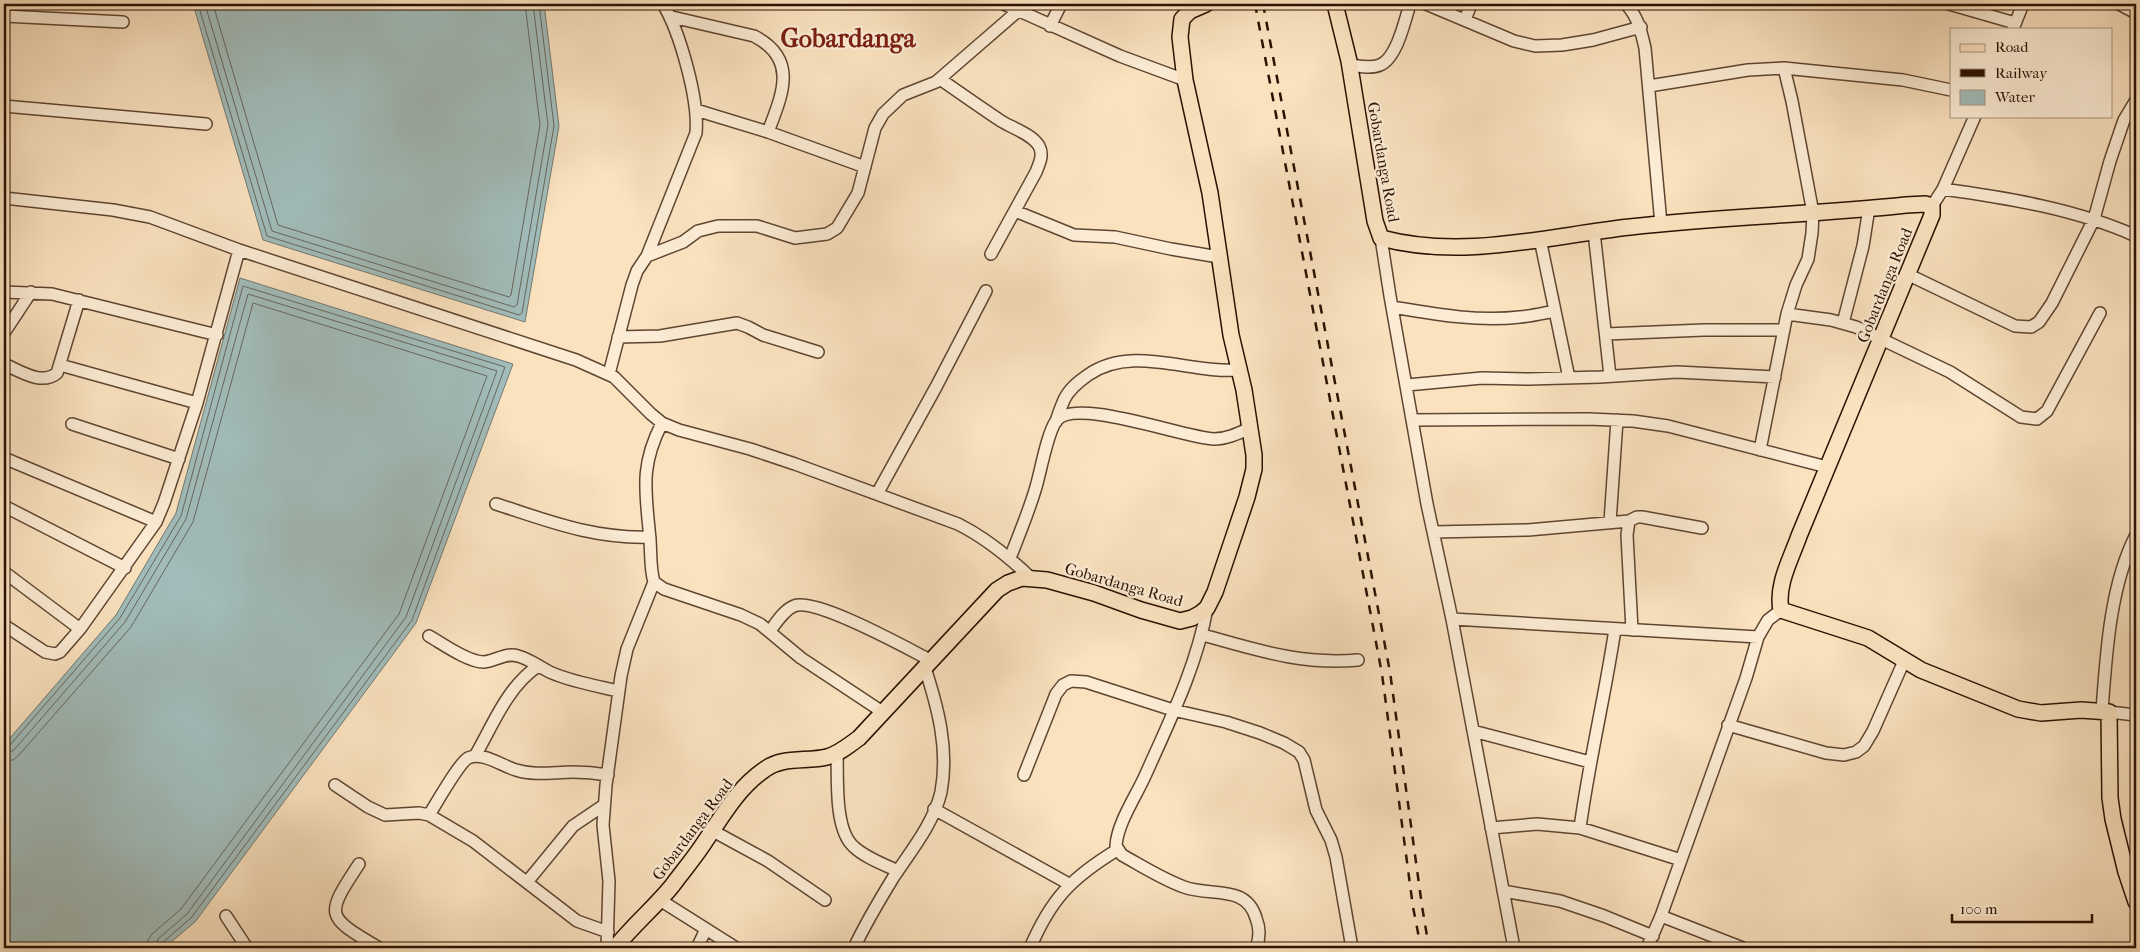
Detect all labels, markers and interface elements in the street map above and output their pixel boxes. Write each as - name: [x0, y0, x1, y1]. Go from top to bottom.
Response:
- district label: Gobardanga: [780, 23, 917, 54]
- legend: [1950, 28, 2112, 118]
- text: Road: [1995, 38, 2029, 56]
- text: Railway: [1995, 64, 2048, 82]
- text: Water: [1994, 88, 2035, 106]
- street label: Gobardanga Road: [1364, 100, 1404, 224]
- street label: Gobardanga Road: [1853, 225, 1916, 345]
- street label: Gobardanga Road: [1063, 559, 1185, 611]
- street label: Gobardanga Road: [648, 775, 737, 884]
- scale bar: [1952, 892, 2092, 924]
- text: 100 m: [1960, 900, 1998, 918]

